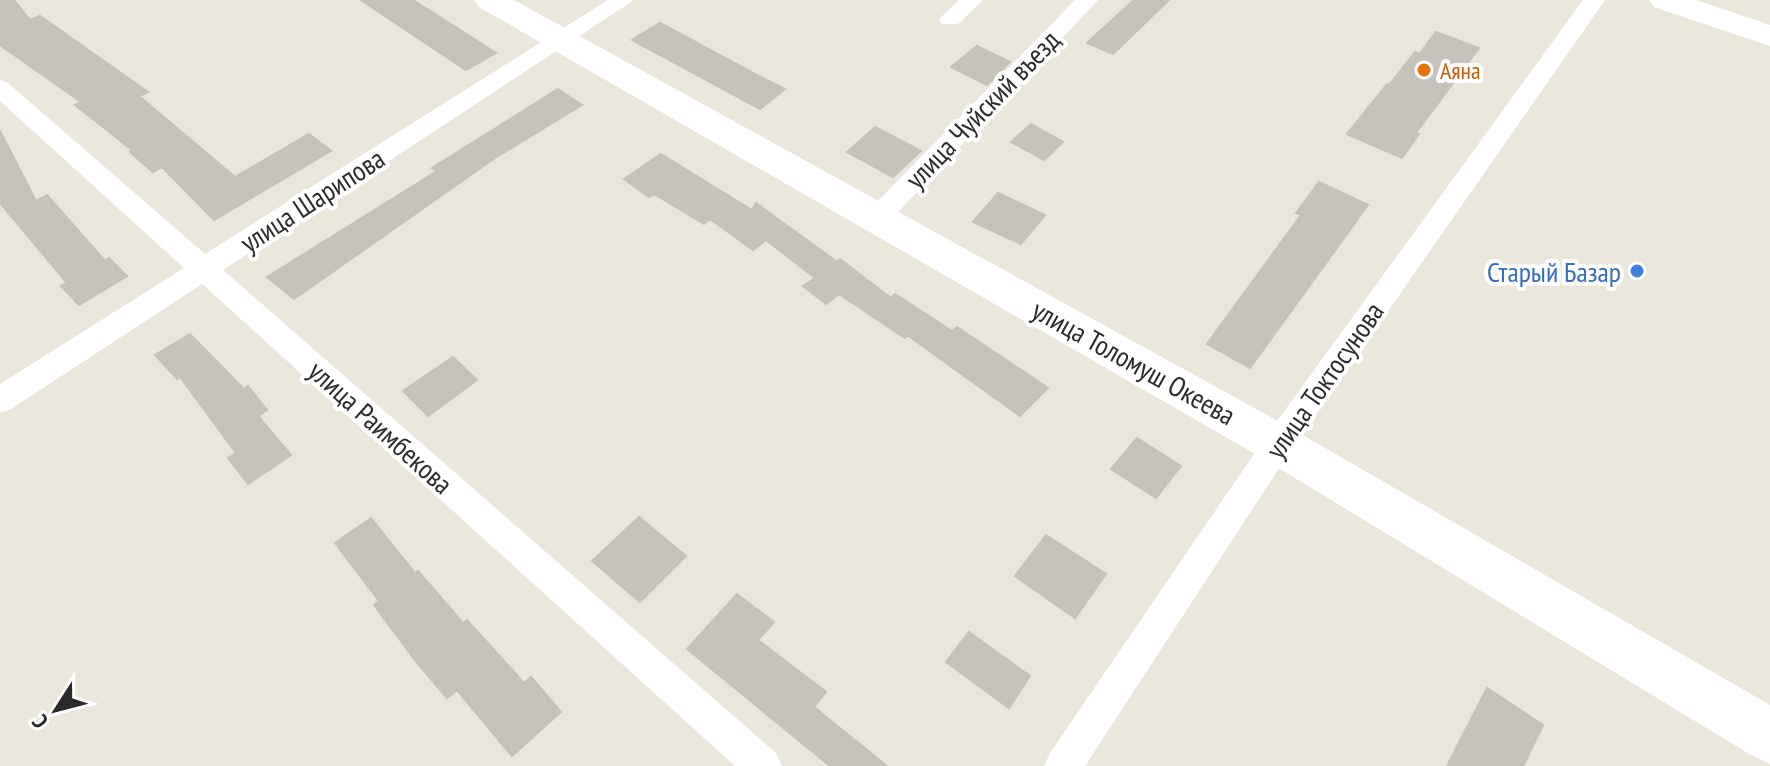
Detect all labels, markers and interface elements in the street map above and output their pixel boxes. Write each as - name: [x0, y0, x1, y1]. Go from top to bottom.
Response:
- street label: улица Чуйский въезд: [897, 22, 1067, 196]
- place label: Аяна: [1440, 55, 1481, 86]
- marker: Аяна: [1415, 61, 1433, 79]
- street label: улица Шарипова: [233, 139, 391, 261]
- place label: Старый Базар: [1487, 253, 1621, 290]
- marker: Старый Базар: [1628, 262, 1646, 280]
- street label: улица Толомуш Океева: [1026, 291, 1242, 433]
- street label: улица Токтосунова: [1256, 295, 1392, 465]
- street label: улица Раимбекова: [301, 352, 461, 502]
- north arrow: [16, 670, 96, 750]
- text: С: [26, 709, 54, 734]

